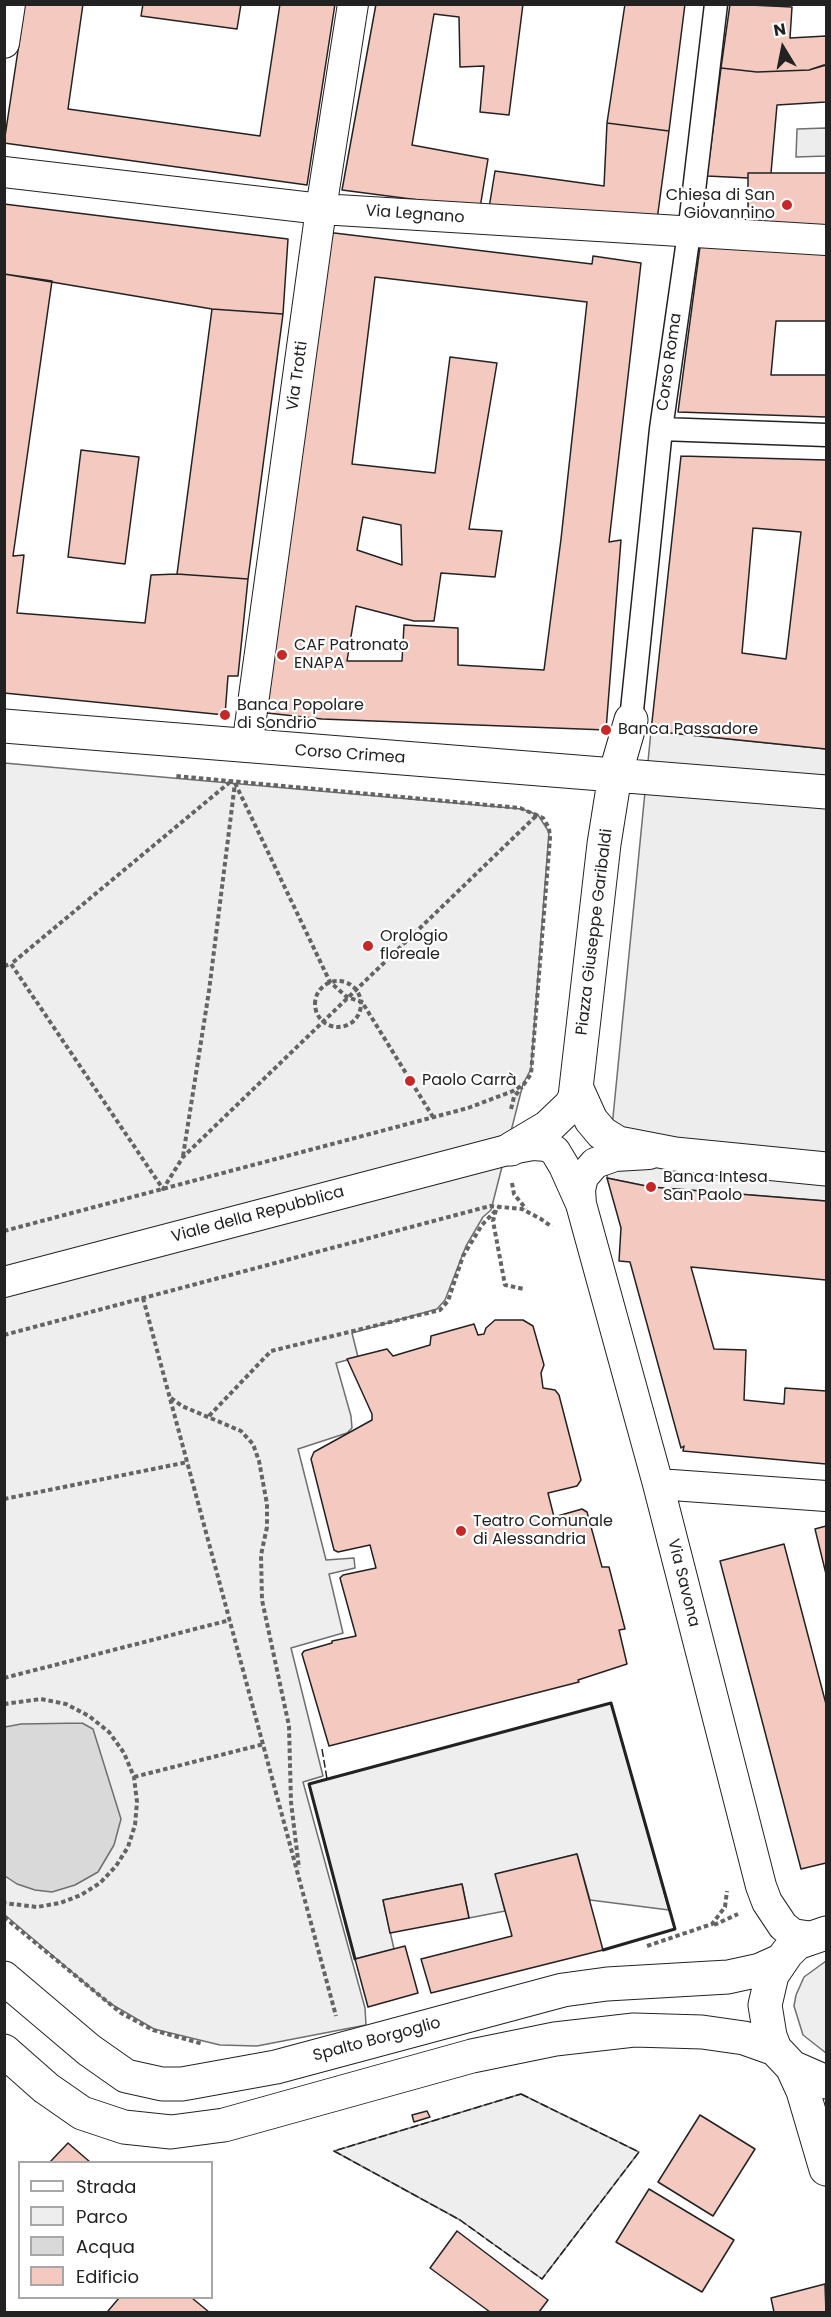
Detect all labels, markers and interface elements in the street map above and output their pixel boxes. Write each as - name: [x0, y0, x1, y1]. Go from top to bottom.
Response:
- text: N: [772, 17, 788, 42]
- north arrow: [753, 18, 813, 78]
- place label: Chiesa di San Giovannino: [666, 186, 775, 224]
- marker: Chiesa di San Giovannino: [780, 198, 794, 212]
- street label: Via Legnano: [365, 202, 465, 228]
- street label: Corso Roma: [654, 312, 686, 412]
- street label: Via Trotti: [284, 340, 312, 412]
- place label: CAF Patronato ENAPA: [294, 636, 409, 674]
- marker: CAF Patronato ENAPA: [275, 648, 289, 662]
- place label: Banca Popolare di Sondrio: [237, 696, 364, 734]
- marker: Banca Popolare di Sondrio: [218, 708, 232, 722]
- place label: Banca Passadore: [618, 720, 758, 740]
- marker: Banca Passadore: [599, 723, 613, 737]
- street label: Corso Crimea: [294, 742, 406, 768]
- street label: Piazza Giuseppe Garibaldi: [573, 828, 617, 1036]
- place label: Orologio floreale: [380, 927, 448, 965]
- marker: Orologio floreale: [361, 939, 375, 953]
- place label: Paolo Carrà: [422, 1071, 517, 1091]
- marker: Paolo Carrà: [403, 1074, 417, 1088]
- place label: Banca Intesa San Paolo: [663, 1168, 768, 1206]
- marker: Banca Intesa San Paolo: [644, 1180, 658, 1194]
- street label: Viale della Repubblica: [169, 1183, 347, 1247]
- place label: Teatro Comunale di Alessandria: [473, 1512, 613, 1550]
- marker: Teatro Comunale di Alessandria: [454, 1524, 468, 1538]
- street label: Via Savona: [663, 1537, 703, 1629]
- street label: Spalto Borgoglio: [311, 2014, 443, 2066]
- legend: [18, 2161, 213, 2299]
- text: Strada: [76, 2174, 136, 2199]
- text: Parco: [76, 2204, 128, 2229]
- text: Acqua: [76, 2234, 135, 2259]
- text: Edificio: [76, 2264, 139, 2289]

